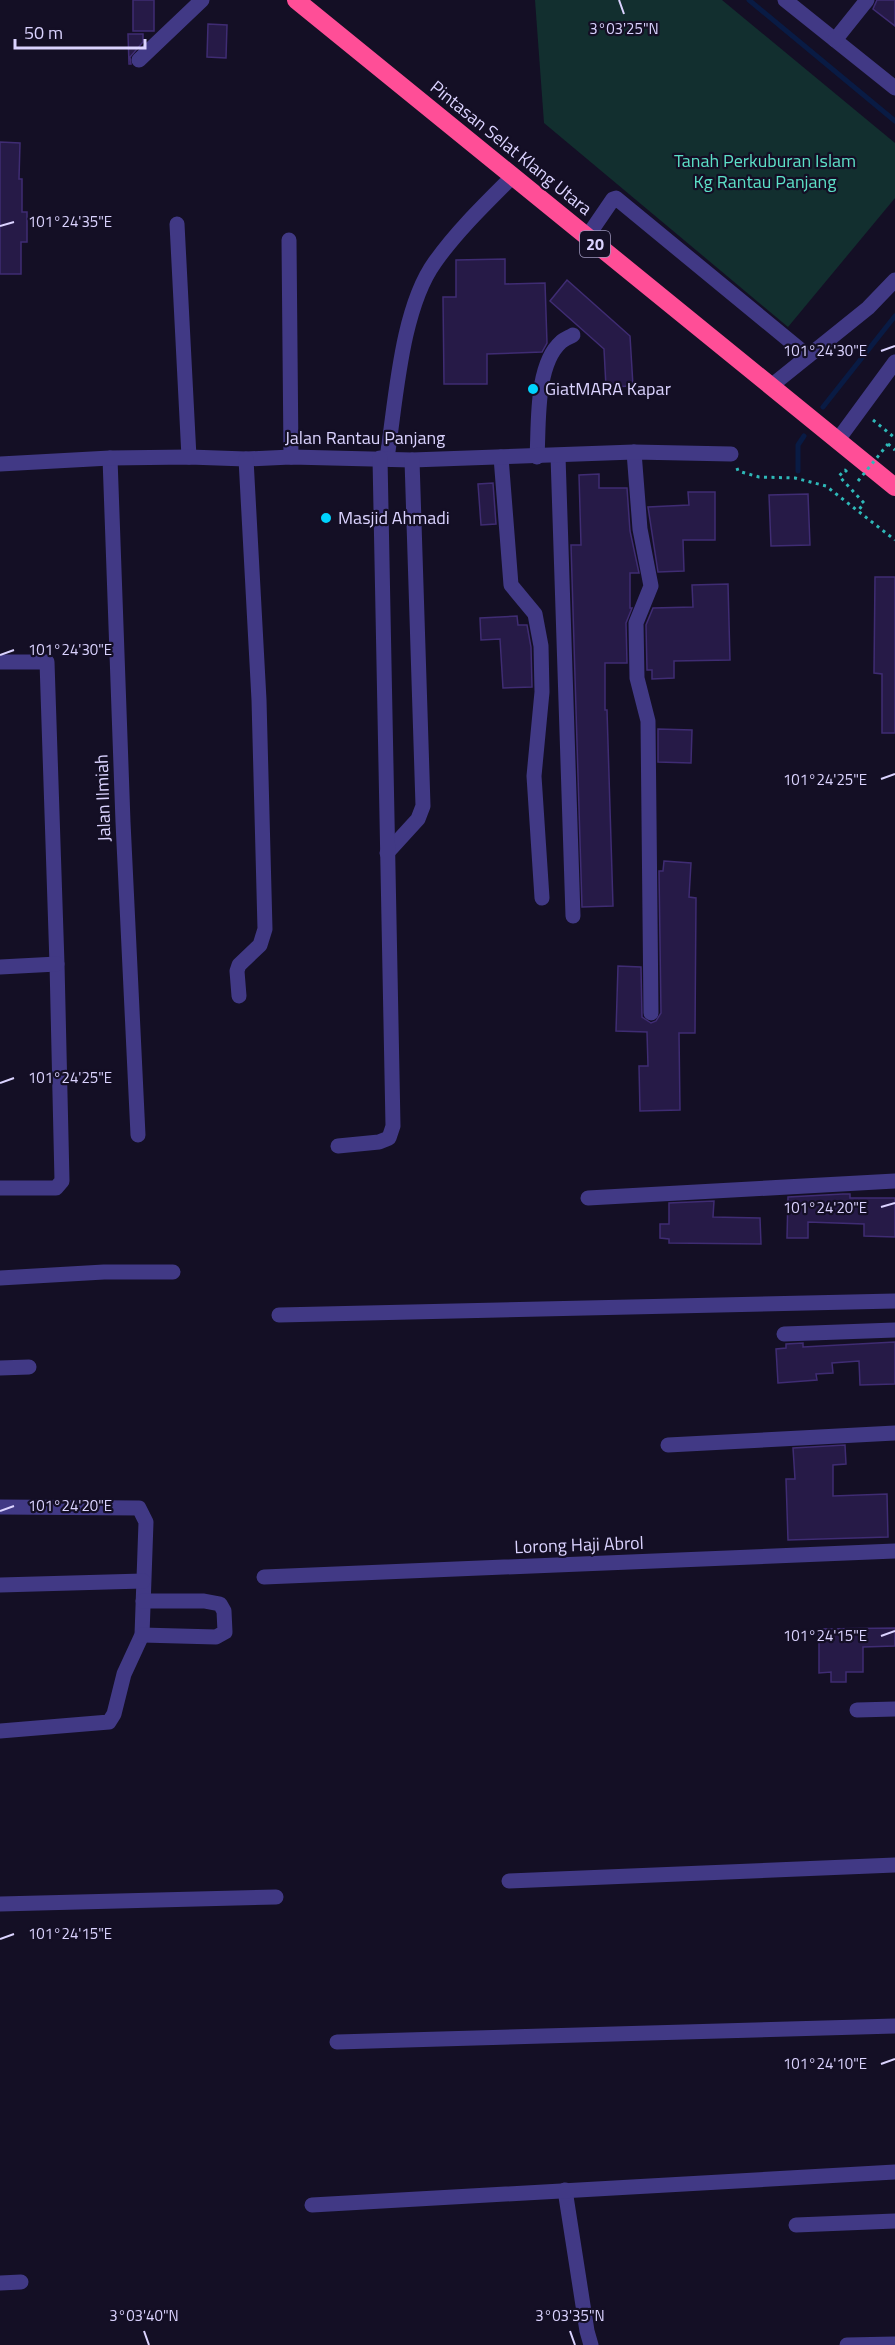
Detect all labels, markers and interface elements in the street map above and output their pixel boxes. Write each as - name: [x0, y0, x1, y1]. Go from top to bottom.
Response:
- scale bar: [15, 12, 146, 50]
- text: 3°03'25"N: [589, 17, 659, 40]
- text: 50 m: [24, 19, 63, 46]
- street label: Pintasan Selat Klang Utara: [425, 74, 598, 221]
- park label: Tanah Perkuburan Islam Kg Rantau Panjang: [674, 147, 856, 195]
- text: 101°24'35"E: [28, 210, 112, 233]
- road number: 20: [580, 231, 610, 257]
- text: 101°24'30"E: [783, 339, 867, 362]
- place label: GiatMARA Kapar: [545, 375, 671, 402]
- marker: GiatMARA Kapar: [526, 382, 540, 396]
- street label: Jalan Rantau Panjang: [285, 424, 445, 451]
- place label: Masjid Ahmadi: [338, 504, 450, 531]
- marker: Masjid Ahmadi: [319, 511, 333, 525]
- text: 101°24'30"E: [28, 638, 112, 661]
- street label: Jalan Ilmiah: [87, 754, 118, 842]
- text: 101°24'25"E: [783, 768, 867, 791]
- text: 101°24'25"E: [28, 1066, 112, 1089]
- text: 101°24'20"E: [783, 1196, 867, 1219]
- text: 101°24'20"E: [28, 1494, 112, 1517]
- street label: Lorong Haji Abrol: [514, 1529, 644, 1560]
- text: 101°24'15"E: [783, 1624, 867, 1647]
- text: 101°24'15"E: [28, 1922, 112, 1945]
- text: 101°24'10"E: [783, 2052, 867, 2075]
- text: 3°03'40"N: [109, 2304, 179, 2327]
- text: 3°03'35"N: [535, 2304, 605, 2327]

